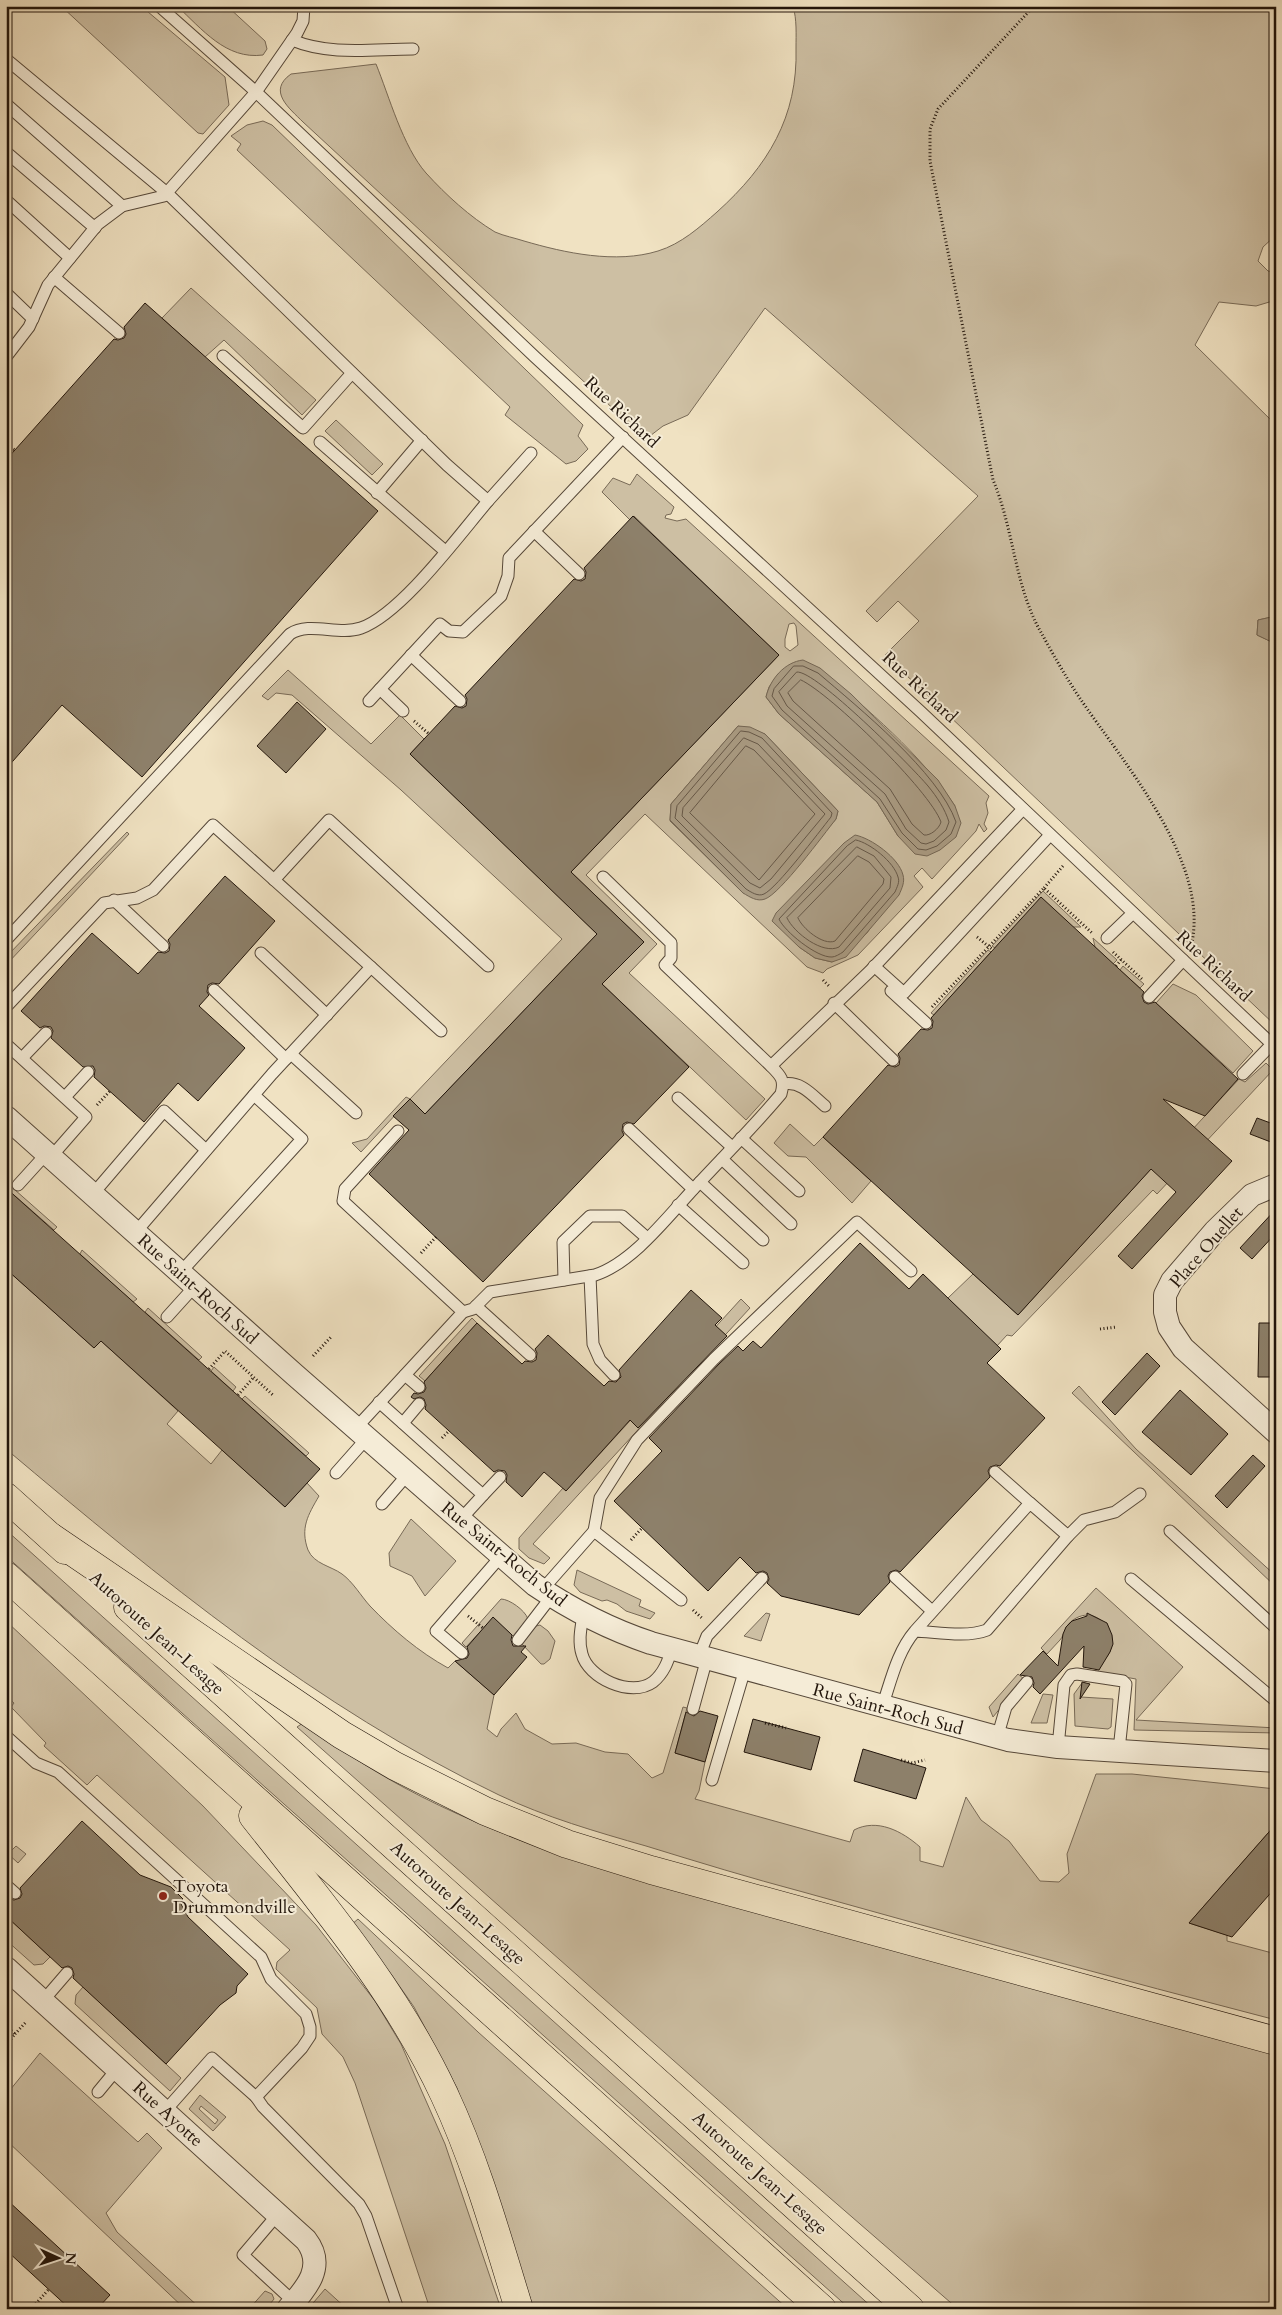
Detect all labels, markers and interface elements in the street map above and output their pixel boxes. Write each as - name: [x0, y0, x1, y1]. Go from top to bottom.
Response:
- street label: Rue Richard: [578, 371, 665, 454]
- street label: Rue Richard: [876, 646, 963, 729]
- street label: Rue Richard: [1170, 925, 1257, 1008]
- street label: Place Ouellet: [1164, 1201, 1249, 1294]
- street label: Rue Saint-Roch Sud: [132, 1228, 264, 1351]
- street label: Rue Saint-Roch Sud: [436, 1496, 572, 1613]
- street label: Autoroute Jean-Lesage: [83, 1566, 230, 1701]
- street label: Rue Saint-Roch Sud: [810, 1677, 966, 1742]
- street label: Autoroute Jean-Lesage: [384, 1836, 531, 1971]
- place label: Toyota Drummondville: [173, 1874, 296, 1920]
- marker: Toyota Drummondville: [157, 1890, 169, 1902]
- street label: Rue Ayotte: [127, 2076, 208, 2153]
- street label: Autoroute Jean-Lesage: [686, 2106, 833, 2241]
- north arrow: [32, 2232, 82, 2282]
- text: N: [61, 2252, 80, 2265]

